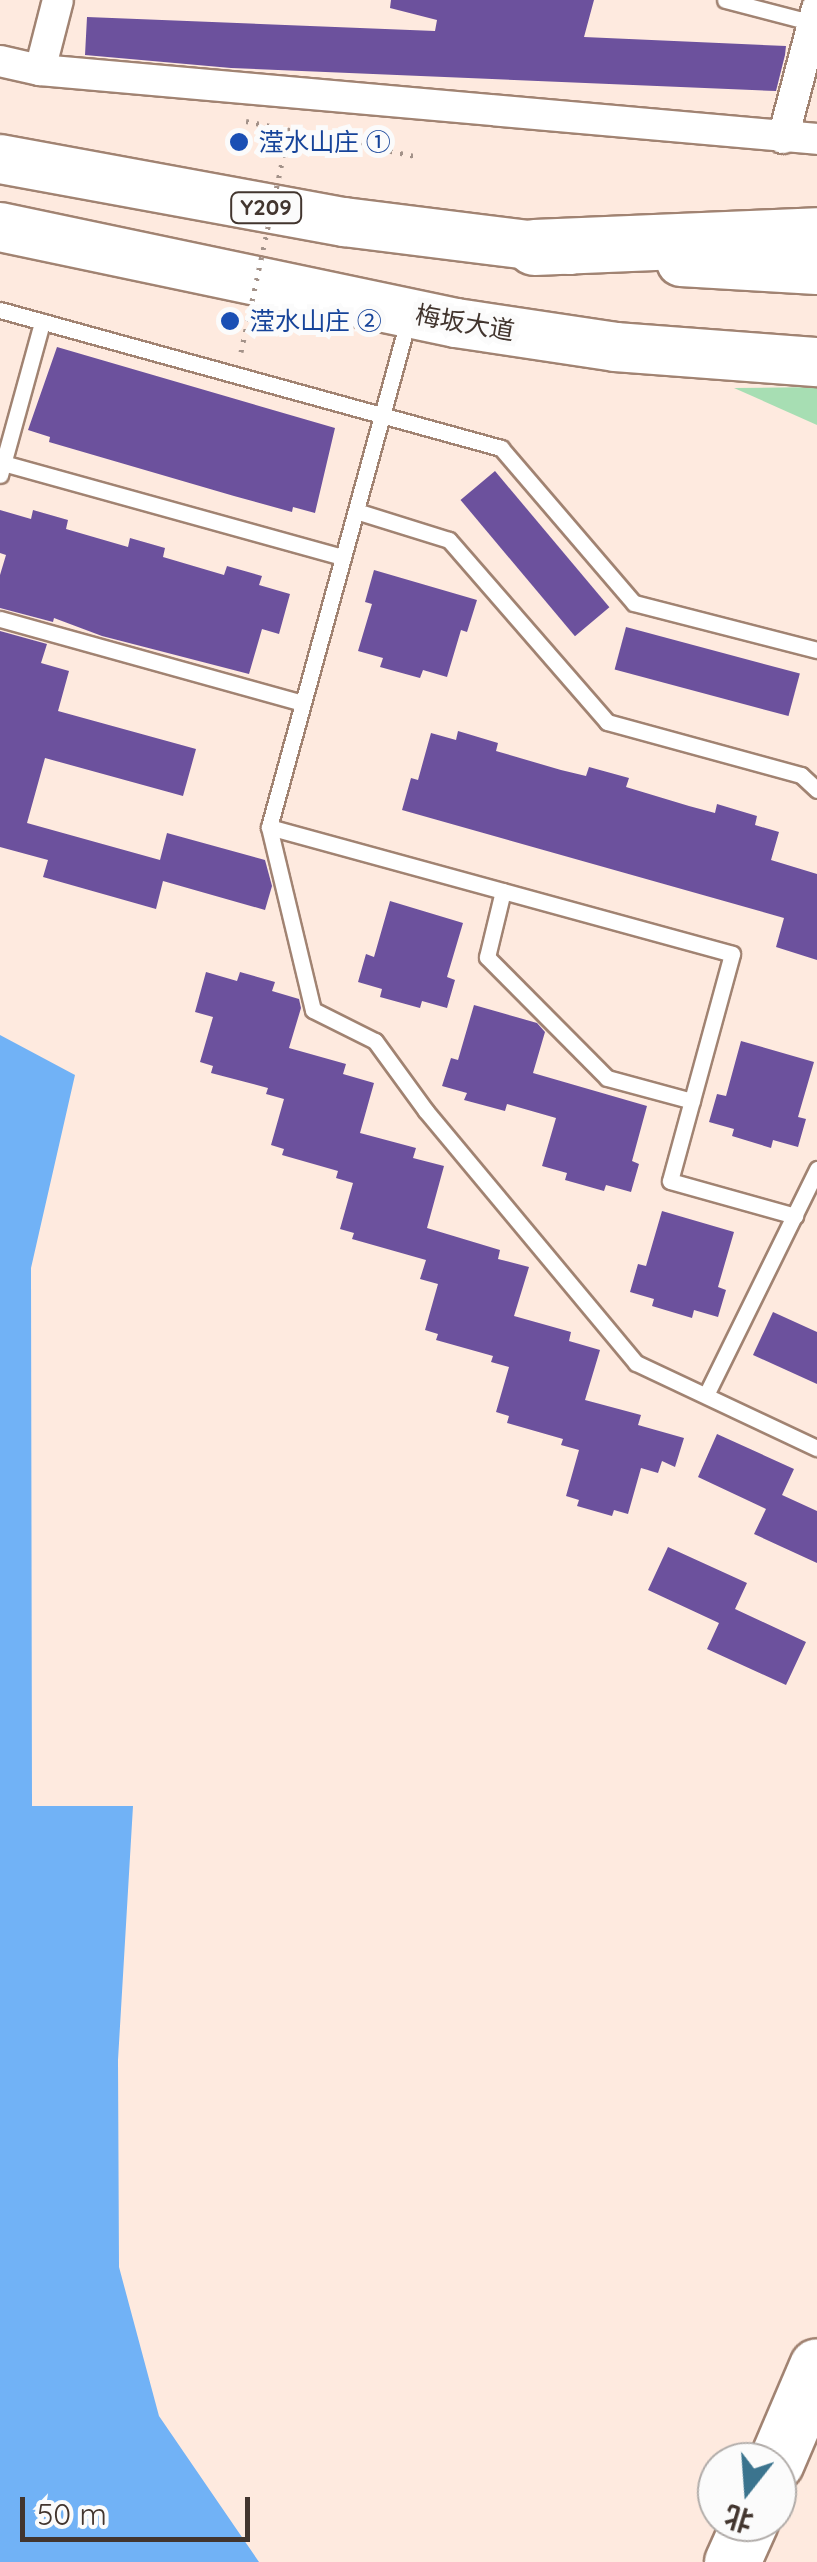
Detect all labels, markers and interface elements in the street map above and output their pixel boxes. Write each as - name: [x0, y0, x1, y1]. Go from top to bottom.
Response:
- place label: 滢水山庄 ①: [259, 127, 391, 157]
- marker: 滢水山庄 ①: [228, 131, 250, 153]
- road number: Y209: [228, 191, 304, 225]
- street label: 梅坂大道: [413, 300, 517, 346]
- place label: 滢水山庄 ②: [250, 306, 382, 336]
- marker: 滢水山庄 ②: [219, 310, 241, 332]
- north arrow: [697, 2442, 797, 2542]
- scale bar: [25, 2477, 255, 2539]
- text: 50 m: [37, 2495, 107, 2533]
- text: 北: [720, 2498, 757, 2540]

